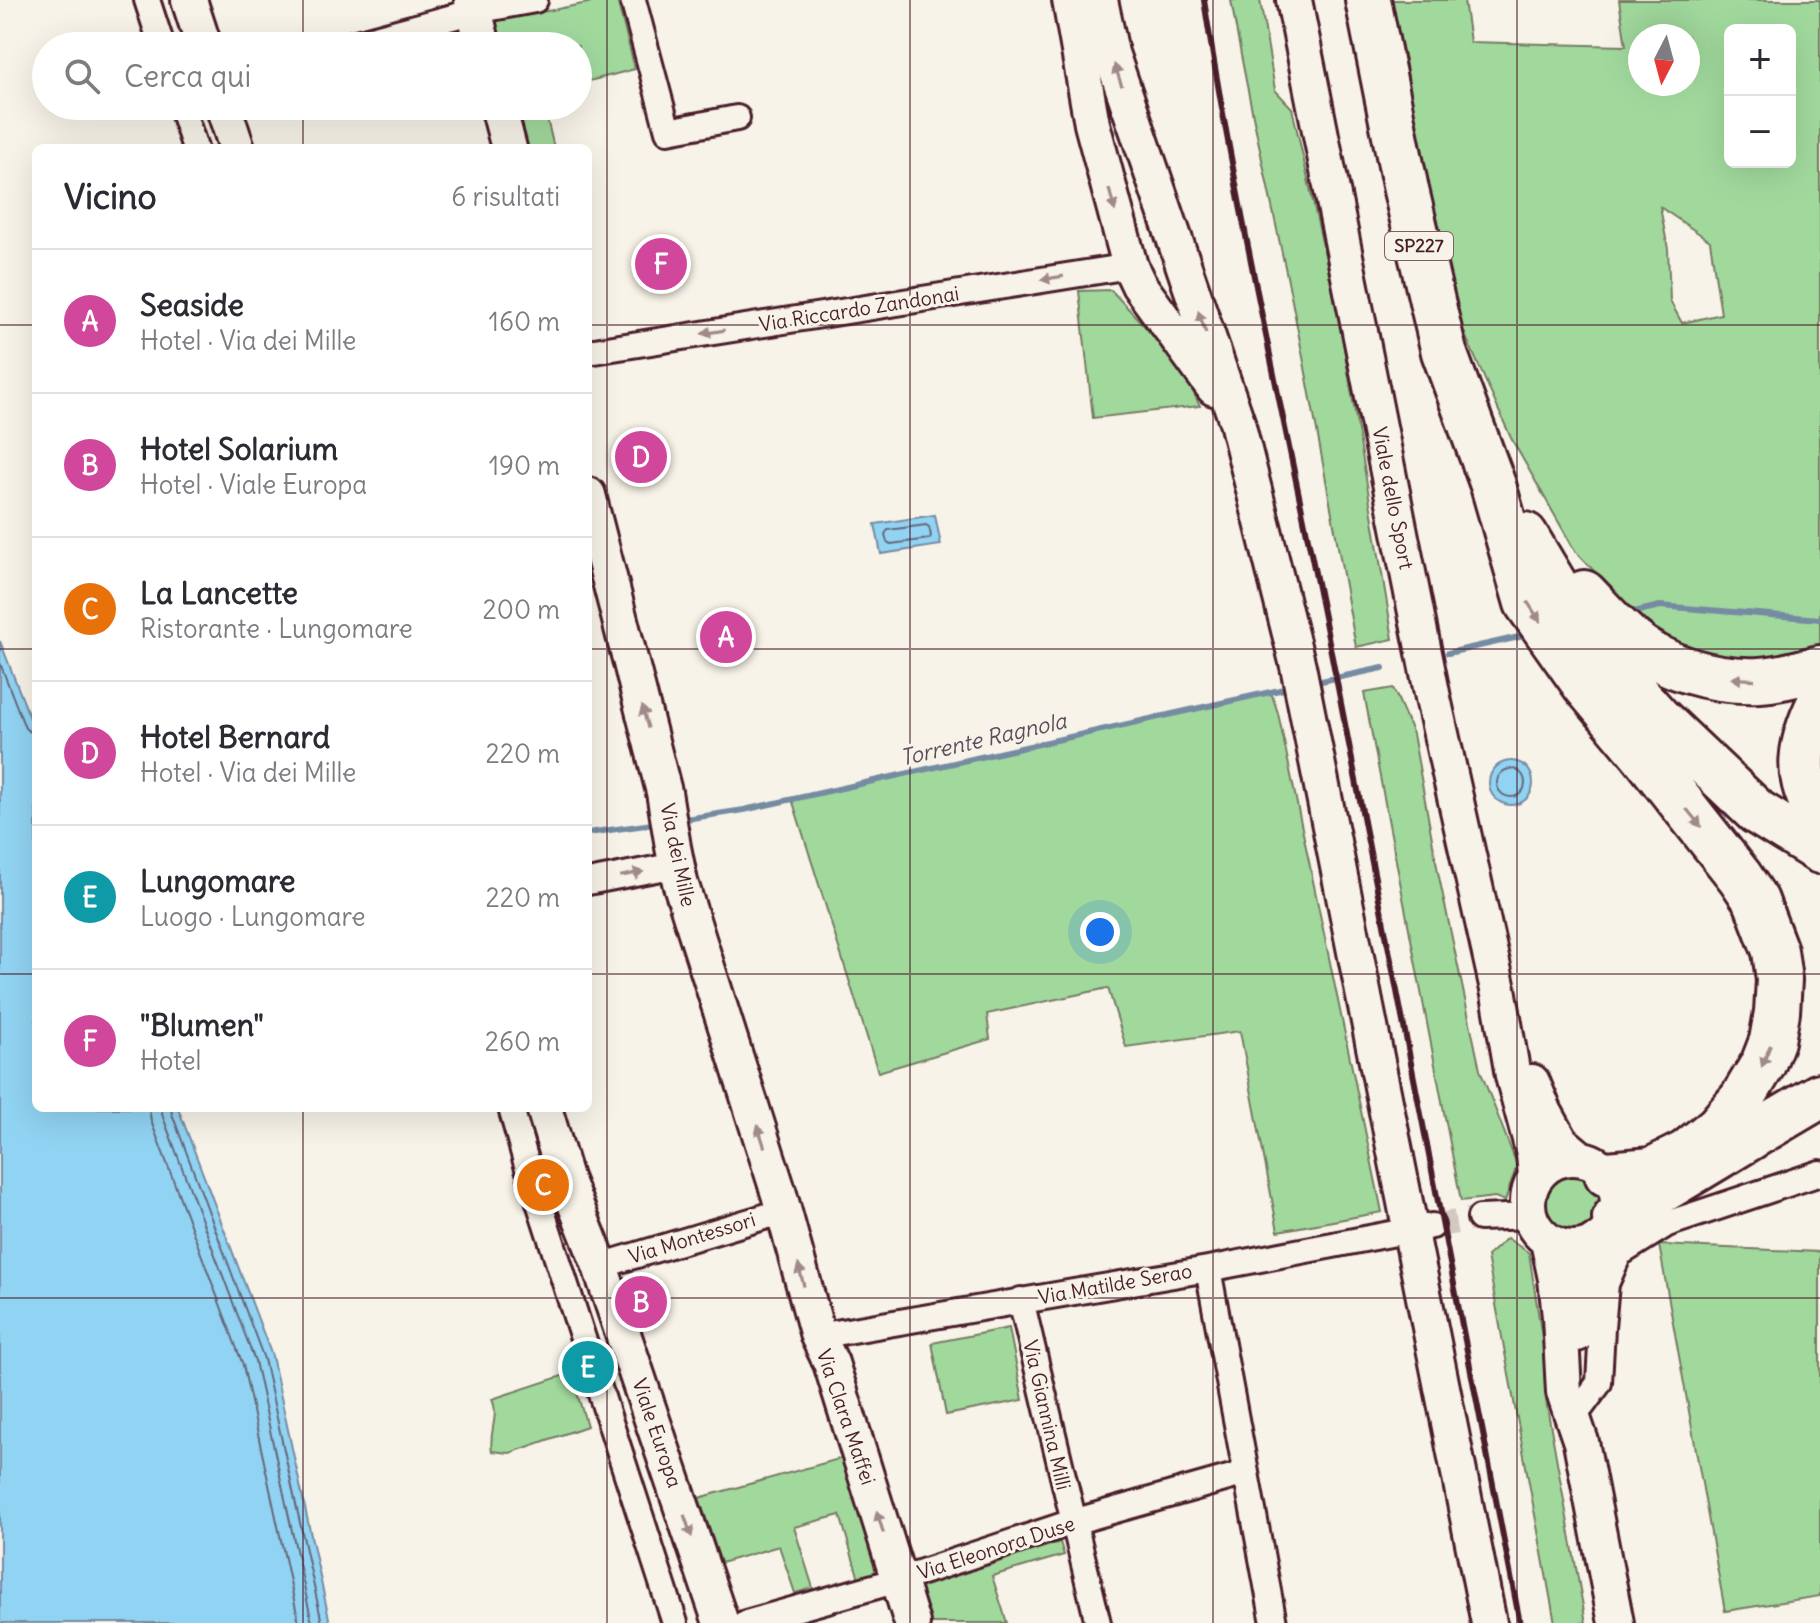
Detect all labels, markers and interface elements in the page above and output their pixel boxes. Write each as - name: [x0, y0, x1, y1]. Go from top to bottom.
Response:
- north arrow: [1628, 24, 1700, 96]
- map controls: [1724, 24, 1796, 168]
- button: +: [1724, 24, 1796, 96]
- search box: [32, 32, 592, 120]
- icon: search: [60, 54, 104, 98]
- text: Cerca qui: [124, 57, 251, 95]
- one-way arrow: [1112, 63, 1124, 87]
- button: −: [1724, 96, 1796, 168]
- text: Vicino: [64, 175, 157, 218]
- text: 6 risultati: [451, 180, 560, 213]
- one-way arrow: [1106, 187, 1118, 212]
- road number: SP227: [1385, 232, 1453, 260]
- pin: F: [635, 234, 687, 294]
- one-way arrow: [1040, 272, 1065, 285]
- street label: Via Riccardo Zandonai: [757, 280, 961, 337]
- text: Seaside: [140, 286, 244, 324]
- text: A: [82, 305, 98, 338]
- text: 160 m: [489, 305, 560, 338]
- one-way arrow: [1195, 309, 1208, 333]
- text: Hotel · Via dei Mille: [140, 324, 356, 357]
- one-way arrow: [700, 326, 725, 339]
- street label: Viale dello Sport: [1367, 425, 1420, 571]
- pin: D: [615, 427, 667, 487]
- text: Hotel Solarium: [140, 430, 338, 468]
- text: B: [81, 449, 99, 482]
- text: 190 m: [489, 449, 560, 482]
- text: Hotel · Viale Europa: [140, 468, 367, 501]
- text: La Lancette: [140, 574, 298, 612]
- text: C: [81, 593, 99, 626]
- text: 200 m: [483, 593, 560, 626]
- one-way arrow: [1527, 602, 1542, 623]
- pin: A: [700, 607, 752, 667]
- text: Ristorante · Lungomare: [140, 612, 413, 645]
- one-way arrow: [1730, 673, 1756, 686]
- one-way arrow: [638, 704, 650, 729]
- water label: Torrente Ragnola: [897, 706, 1070, 772]
- text: Hotel Bernard: [140, 718, 330, 756]
- text: D: [81, 737, 99, 770]
- text: 220 m: [485, 737, 560, 770]
- text: Hotel · Via dei Mille: [140, 756, 356, 789]
- street label: Via dei Mille: [655, 801, 702, 909]
- one-way arrow: [1685, 807, 1702, 827]
- text: Lungomare: [140, 862, 295, 900]
- one-way arrow: [620, 867, 645, 879]
- text: E: [82, 881, 98, 914]
- text: 220 m: [485, 881, 560, 914]
- text: Luogo · Lungomare: [140, 900, 365, 933]
- your location: [1080, 912, 1120, 952]
- text: "Blumen": [140, 1006, 264, 1044]
- text: F: [83, 1025, 97, 1058]
- text: 260 m: [485, 1025, 560, 1058]
- text: Hotel: [140, 1044, 201, 1077]
- one-way arrow: [1759, 1044, 1772, 1068]
- one-way arrow: [754, 1124, 766, 1148]
- pin: C: [517, 1155, 569, 1215]
- street label: Via Montessori: [625, 1206, 758, 1269]
- street label: Via Matilde Serao: [1036, 1258, 1194, 1309]
- one-way arrow: [795, 1262, 807, 1287]
- pin: B: [615, 1272, 667, 1332]
- pin: E: [562, 1337, 614, 1397]
- street label: Via Giannina Milli: [1018, 1338, 1077, 1492]
- street label: Via Clara Maffei: [812, 1346, 881, 1488]
- street label: Viale Europa: [627, 1375, 688, 1491]
- one-way arrow: [873, 1509, 886, 1533]
- street label: Via Eleonora Duse: [914, 1510, 1078, 1585]
- one-way arrow: [682, 1514, 694, 1538]

